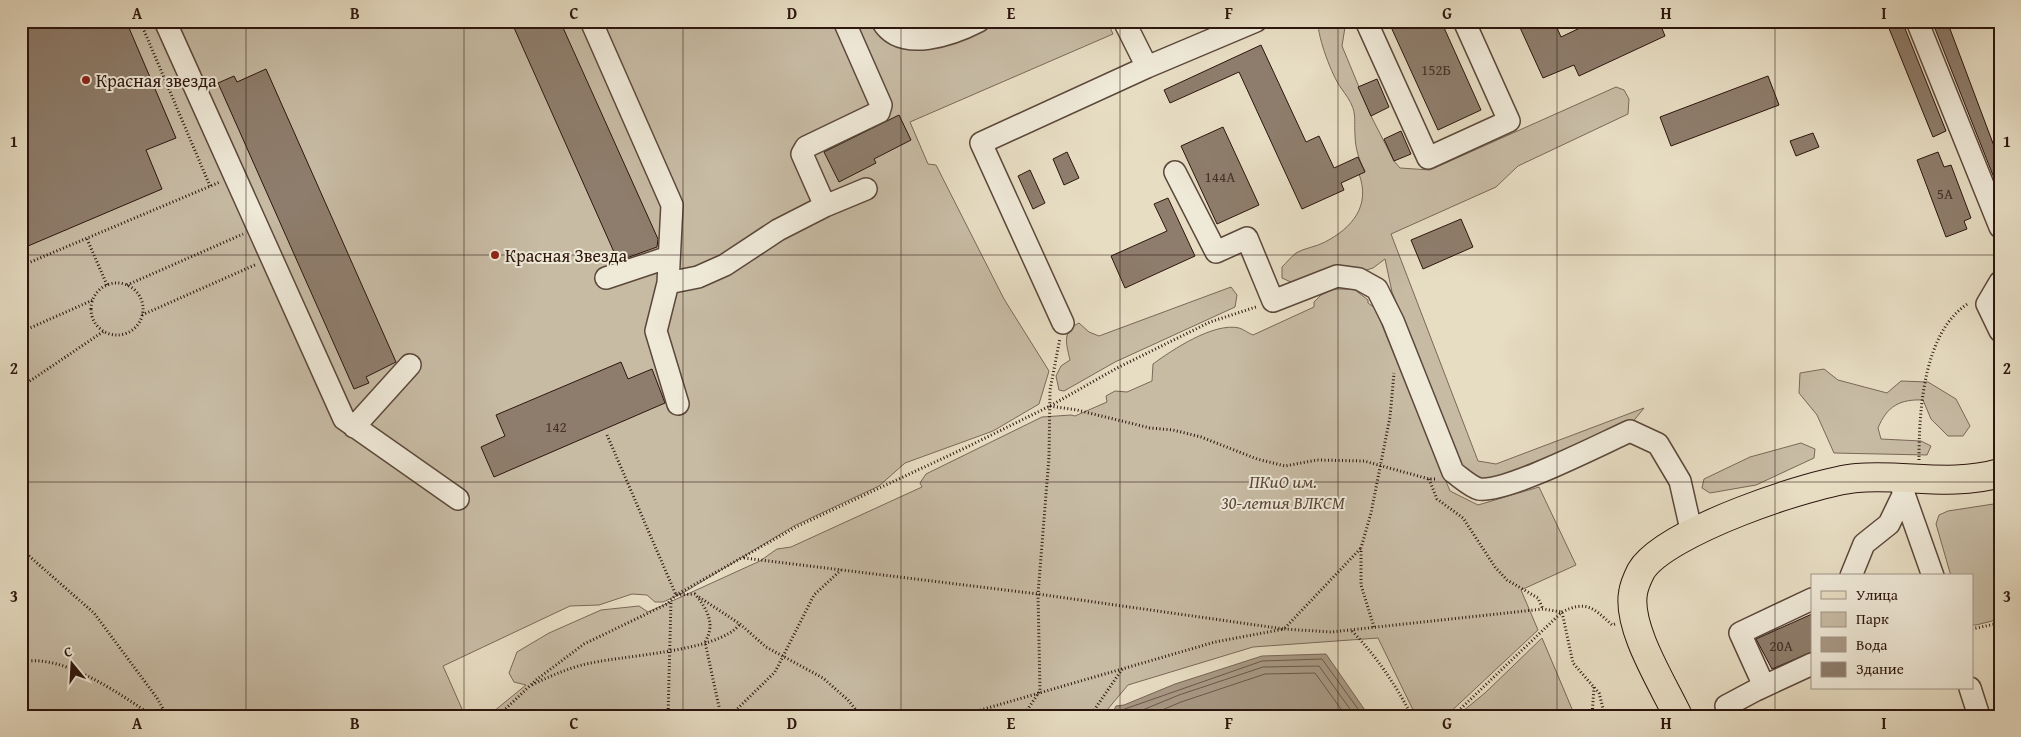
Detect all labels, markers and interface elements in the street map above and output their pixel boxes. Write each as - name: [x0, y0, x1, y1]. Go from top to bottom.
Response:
- text: A: [132, 1, 143, 25]
- text: B: [350, 1, 360, 25]
- text: C: [569, 1, 579, 25]
- text: D: [787, 1, 797, 25]
- text: E: [1007, 1, 1016, 25]
- text: F: [1225, 1, 1233, 25]
- text: G: [1442, 1, 1452, 25]
- text: H: [1660, 1, 1672, 25]
- text: I: [1881, 1, 1887, 25]
- house number: 152Б: [1421, 59, 1451, 80]
- place label: Красная звезда: [96, 67, 217, 94]
- marker: Красная звезда: [80, 74, 92, 86]
- text: 1: [10, 129, 18, 153]
- text: 1: [2003, 129, 2011, 153]
- house number: 144А: [1205, 166, 1235, 187]
- house number: 5А: [1937, 183, 1953, 204]
- place label: Красная Звезда: [505, 242, 628, 269]
- marker: Красная Звезда: [489, 249, 501, 261]
- text: 2: [10, 356, 18, 380]
- text: 2: [2003, 356, 2011, 380]
- house number: 142: [545, 416, 567, 437]
- park label: ПКиО им. 30-летия ВЛКСМ: [1220, 468, 1346, 516]
- legend: [1811, 574, 1974, 690]
- text: 3: [10, 584, 18, 608]
- text: Улица: [1856, 584, 1899, 605]
- text: 3: [2003, 584, 2011, 608]
- text: Парк: [1856, 608, 1889, 629]
- text: Вода: [1856, 634, 1888, 655]
- house number: 20А: [1769, 635, 1793, 656]
- north arrow: [48, 640, 98, 690]
- text: С: [61, 641, 75, 662]
- text: Здание: [1856, 658, 1904, 679]
- text: A: [132, 711, 143, 735]
- text: B: [350, 711, 360, 735]
- text: C: [569, 711, 579, 735]
- text: D: [787, 711, 797, 735]
- text: E: [1007, 711, 1016, 735]
- text: F: [1225, 711, 1233, 735]
- text: G: [1442, 711, 1452, 735]
- text: H: [1660, 711, 1672, 735]
- text: I: [1881, 711, 1887, 735]

